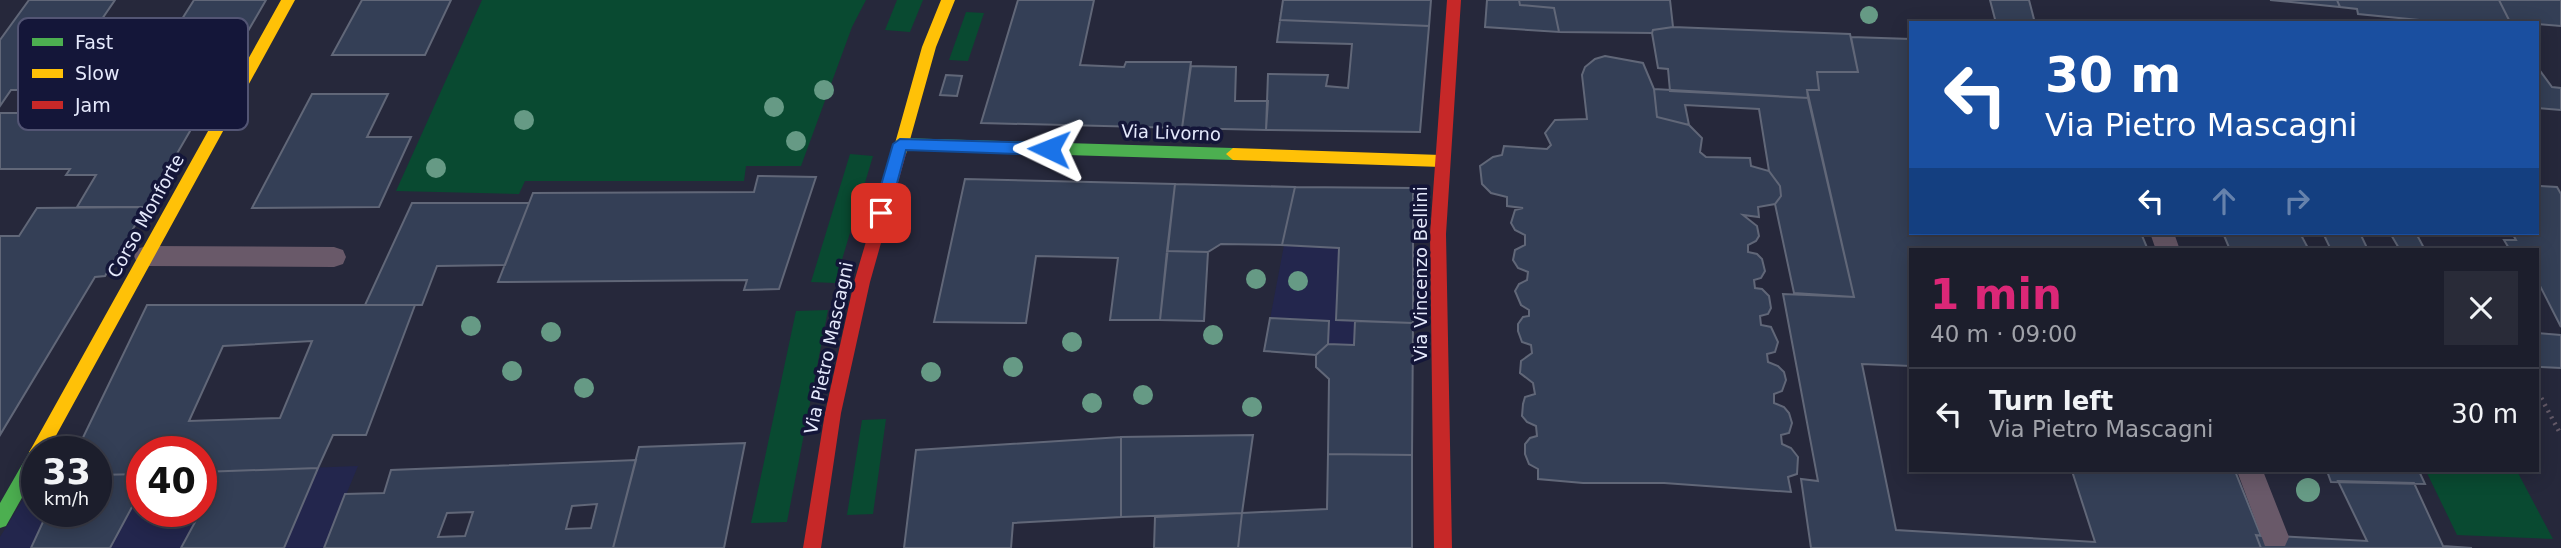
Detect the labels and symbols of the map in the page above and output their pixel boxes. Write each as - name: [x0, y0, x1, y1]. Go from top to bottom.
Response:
- legend: [18, 18, 248, 130]
- text: Fast: [75, 31, 113, 53]
- text: Slow: [75, 62, 120, 84]
- text: Jam: [74, 94, 111, 116]
- position arrow: [1012, 112, 1086, 186]
- street label: Via Livorno: [1121, 120, 1221, 145]
- street label: Corso Monforte: [103, 150, 188, 281]
- pin: [851, 183, 911, 243]
- street label: Via Vincenzo Bellini: [1410, 186, 1431, 362]
- street label: Via Pietro Mascagni: [800, 260, 857, 436]
- speed limit sign: 40: [126, 436, 217, 527]

